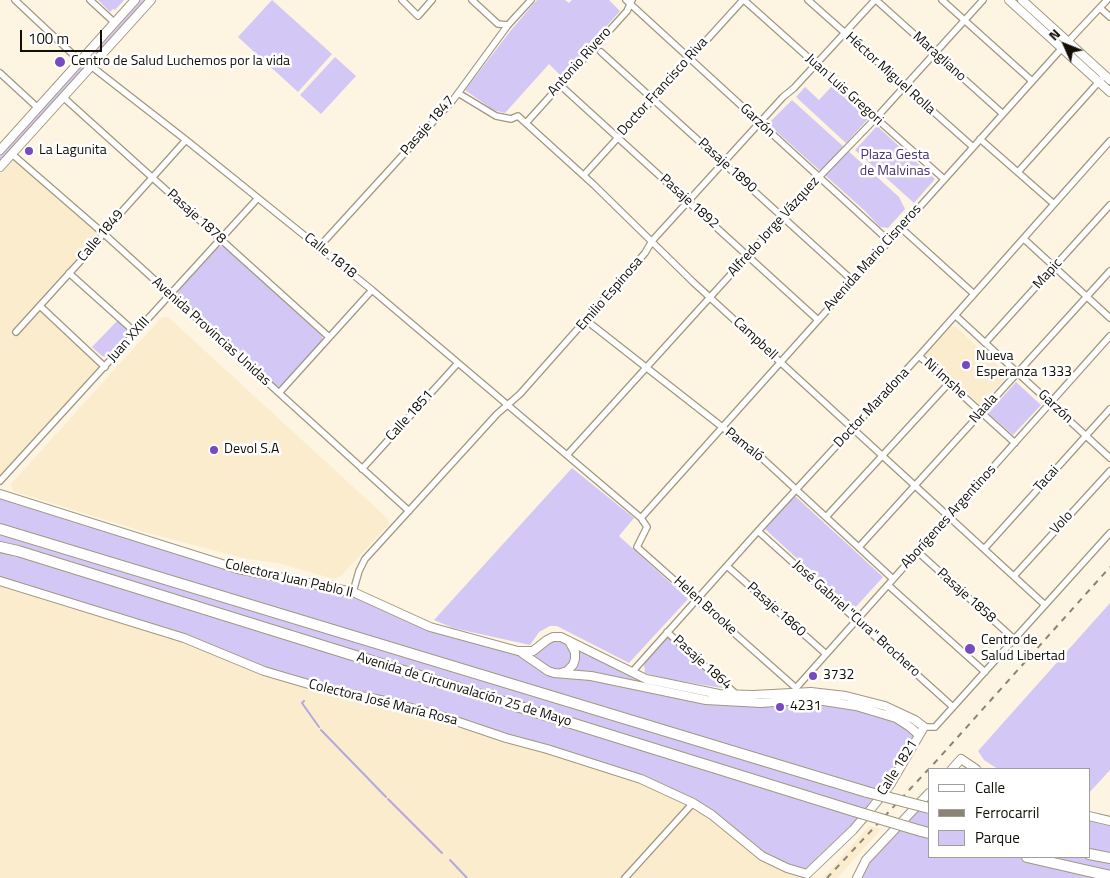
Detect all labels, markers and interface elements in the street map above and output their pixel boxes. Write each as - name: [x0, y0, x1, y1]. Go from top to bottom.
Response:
- scale bar: [22, 20, 105, 52]
- north arrow: [1040, 20, 1090, 70]
- text: N: [1043, 23, 1065, 45]
- street label: Antonio Rivero: [545, 24, 615, 100]
- text: 100 m: [28, 27, 69, 50]
- street label: Héctor Miguel Rolla: [842, 29, 938, 119]
- street label: Maragliano: [909, 29, 969, 85]
- street label: Doctor Francisco Riva: [614, 34, 712, 140]
- street label: Juan Luis Gregori: [802, 51, 886, 129]
- place label: Centro de Salud Luchemos por la vida: [71, 54, 290, 70]
- marker: Centro de Salud Luchemos por la vida: [53, 55, 67, 69]
- street label: Pasaje 1847: [398, 93, 458, 159]
- street label: Garzón: [736, 101, 778, 141]
- street label: Pasaje 1890: [694, 135, 760, 197]
- place label: La Lagunita: [39, 143, 107, 159]
- marker: La Lagunita: [23, 145, 35, 157]
- park label: Plaza Gesta de Malvinas: [860, 148, 930, 180]
- street label: Pasaje 1892: [656, 171, 722, 233]
- street label: Alfredo Jorge Vázquez: [725, 174, 823, 280]
- street label: Pasaje 1878: [163, 186, 229, 248]
- street label: Avenida Mario Cisneros: [821, 201, 925, 315]
- street label: Calle 1849: [74, 207, 128, 265]
- street label: Calle 1818: [300, 230, 360, 282]
- street label: Emilio Espinosa: [573, 254, 647, 334]
- street label: Mapic: [1030, 255, 1066, 293]
- street label: Avenida Provincias Unidas: [148, 274, 274, 390]
- street label: Juan XXIII: [104, 314, 154, 366]
- street label: Campbell: [729, 314, 781, 364]
- place label: Nueva Esperanza 1333: [976, 349, 1072, 382]
- street label: Ni Imshe: [920, 355, 970, 403]
- marker: Nueva Esperanza 1333: [960, 359, 972, 371]
- street label: Doctor Maradona: [831, 365, 913, 451]
- street label: Calle 1851: [383, 387, 437, 445]
- street label: Garzón: [1034, 387, 1076, 427]
- street label: Naala: [966, 391, 1002, 427]
- street label: Pamaló: [721, 424, 767, 466]
- place label: Devol S.A: [224, 442, 279, 458]
- marker: Devol S.A: [208, 444, 220, 456]
- street label: Aborígenes Argentinos: [898, 462, 1000, 572]
- street label: Tacai: [1031, 462, 1063, 496]
- street label: Volo: [1047, 508, 1077, 538]
- street label: Colectora Juan Pablo II: [223, 556, 355, 602]
- street label: José Gabriel "Cura" Brochero: [789, 557, 923, 681]
- street label: Pasaje 1858: [933, 565, 999, 627]
- street label: Helen Brooke: [670, 573, 740, 639]
- street label: Pasaje 1860: [743, 579, 809, 641]
- street label: Pasaje 1864: [669, 632, 735, 694]
- place label: Centro de Salud Libertad: [981, 633, 1065, 666]
- marker: Centro de Salud Libertad: [963, 642, 977, 656]
- street label: Avenida de Circunvalación 25 de Mayo: [354, 649, 574, 731]
- place label: 3732: [823, 668, 854, 684]
- marker: 3732: [807, 670, 819, 682]
- street label: Colectora José María Rosa: [307, 676, 459, 730]
- place label: 4231: [790, 699, 821, 715]
- marker: 4231: [774, 701, 786, 713]
- street label: Calle 1821: [874, 737, 922, 799]
- legend: [928, 768, 1090, 858]
- text: Calle: [975, 776, 1005, 799]
- text: Ferrocarril: [975, 801, 1040, 824]
- text: Parque: [975, 826, 1020, 849]

